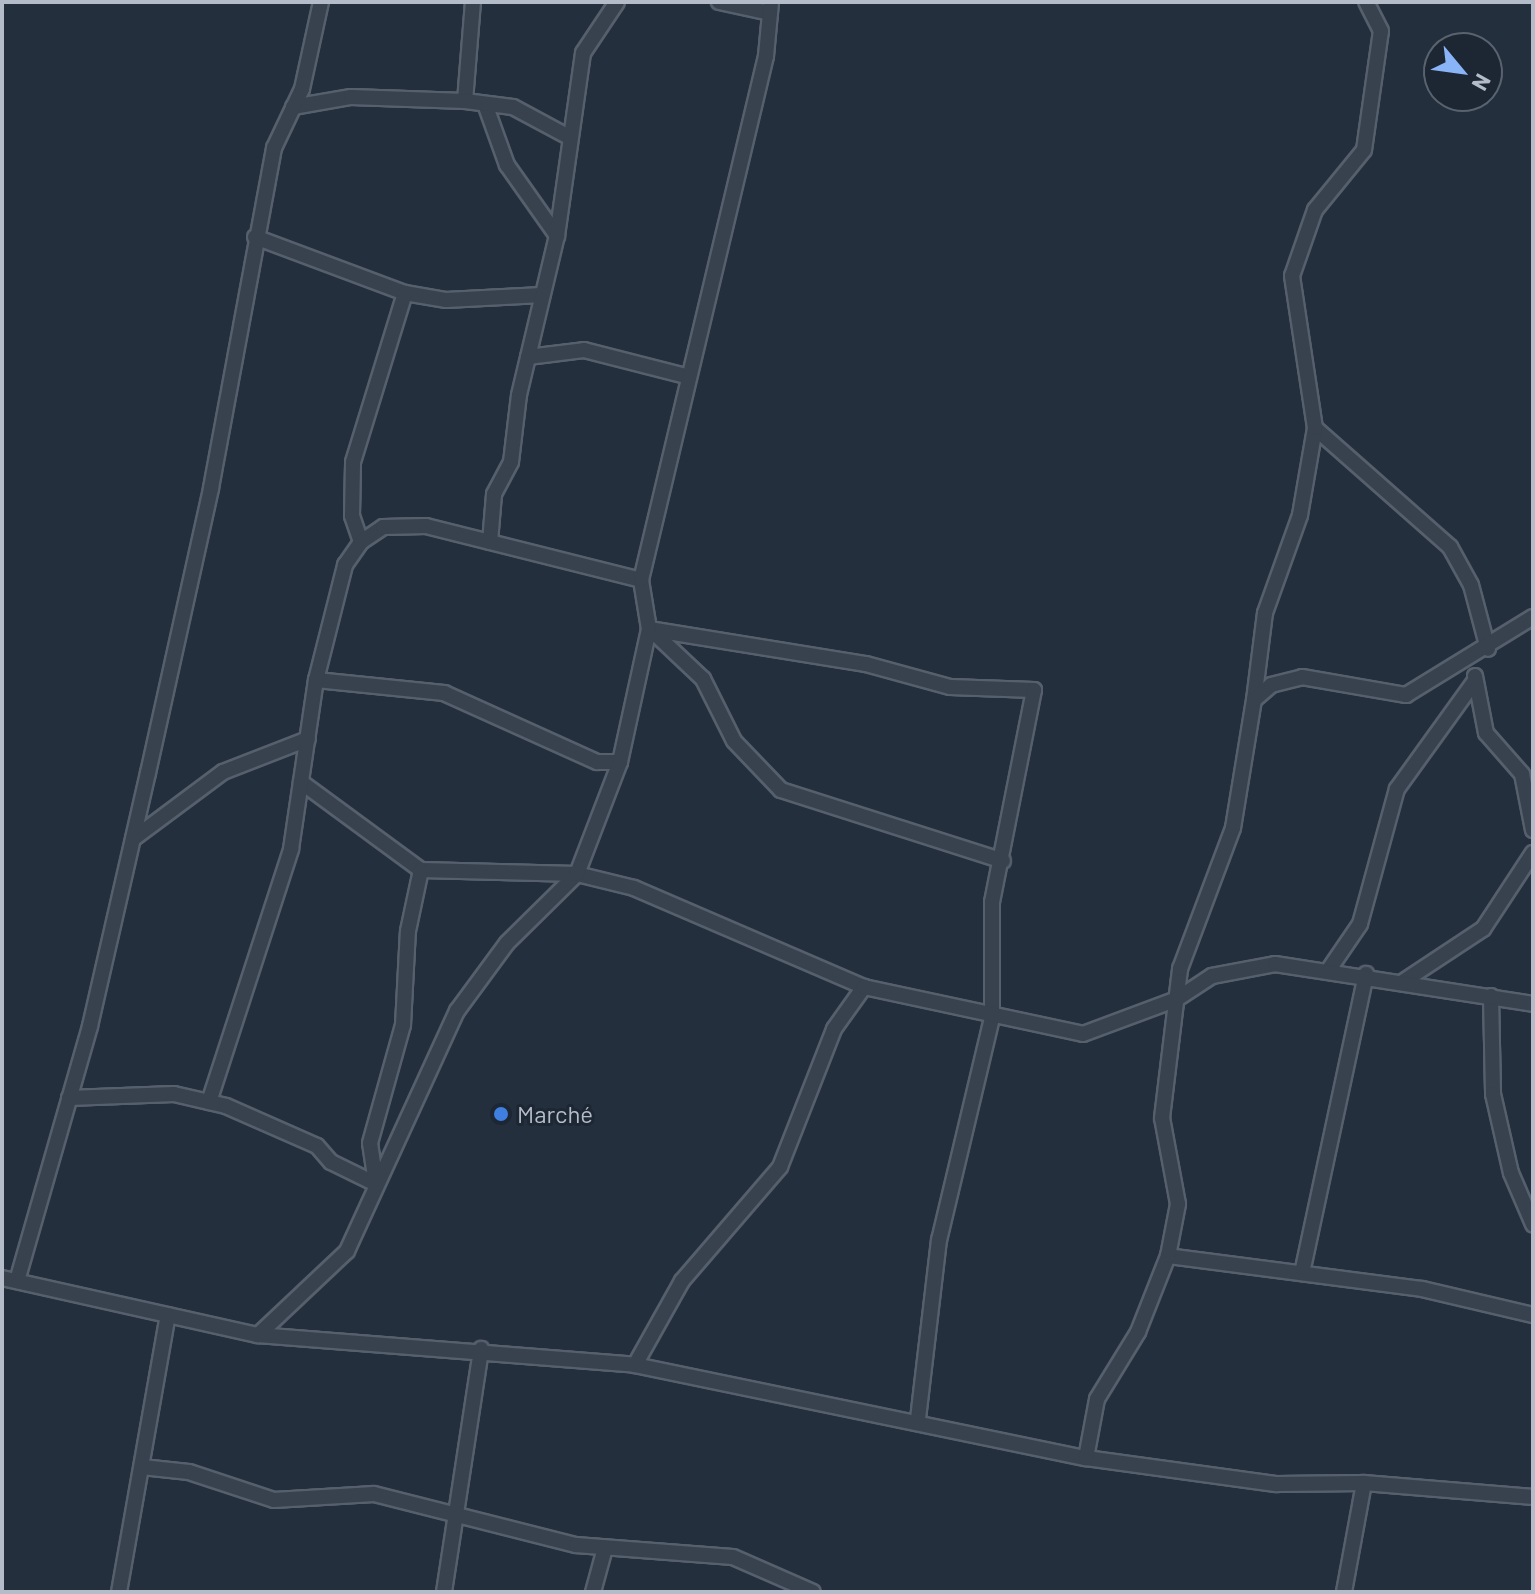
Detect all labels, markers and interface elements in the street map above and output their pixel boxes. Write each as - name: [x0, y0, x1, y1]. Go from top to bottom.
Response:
- north arrow: [1423, 32, 1503, 112]
- text: N: [1467, 70, 1497, 95]
- place label: Marché: [517, 1100, 593, 1128]
- marker: Marché: [492, 1105, 510, 1123]

